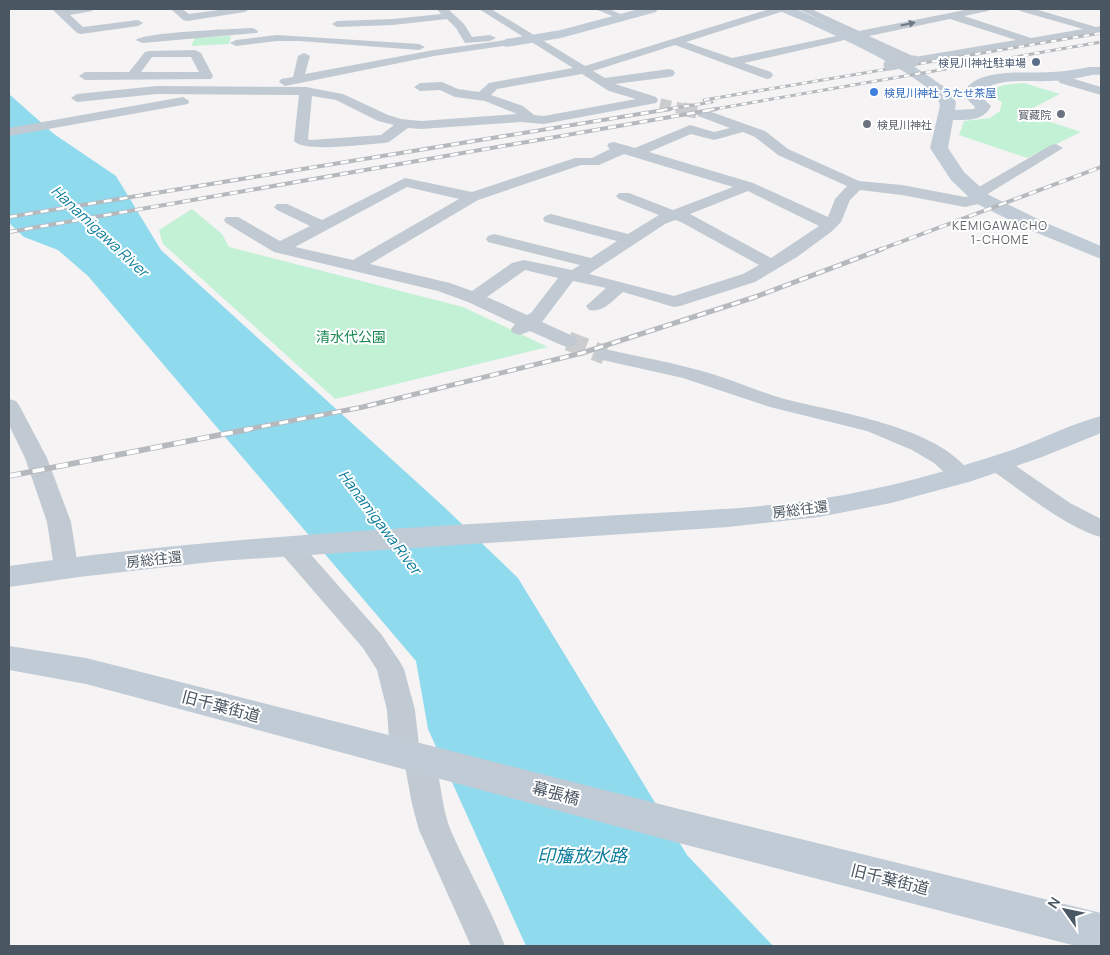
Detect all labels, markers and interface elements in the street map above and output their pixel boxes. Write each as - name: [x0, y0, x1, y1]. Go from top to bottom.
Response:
- one-way arrow: [900, 20, 916, 28]
- place label: 検見川神社駐車場: [938, 55, 1026, 70]
- marker: 検見川神社駐車場: [1030, 56, 1042, 68]
- place label: 検見川神社 うたせ茶屋: [884, 85, 996, 100]
- marker: 検見川神社 うたせ茶屋: [868, 86, 880, 98]
- place label: 寳藏院: [1018, 107, 1051, 122]
- marker: 寳藏院: [1055, 108, 1067, 120]
- place label: 検見川神社: [877, 117, 932, 132]
- marker: 検見川神社: [861, 118, 873, 130]
- water label: Hanamigawa River: [47, 180, 155, 283]
- district label: KEMIGAWACHO 1-CHOME: [952, 217, 1048, 248]
- park label: 清水代公園: [316, 327, 386, 346]
- water label: Hanamigawa River: [334, 465, 428, 581]
- street label: 房総往還: [771, 496, 829, 522]
- street label: 房総往還: [125, 547, 183, 571]
- street label: 旧千葉街道: [180, 685, 262, 727]
- street label: 幕張橋: [530, 776, 582, 810]
- water label: 印旛放水路: [537, 843, 629, 867]
- street label: 旧千葉街道: [849, 859, 931, 899]
- north arrow: [1040, 885, 1090, 935]
- text: N: [1043, 893, 1064, 912]

